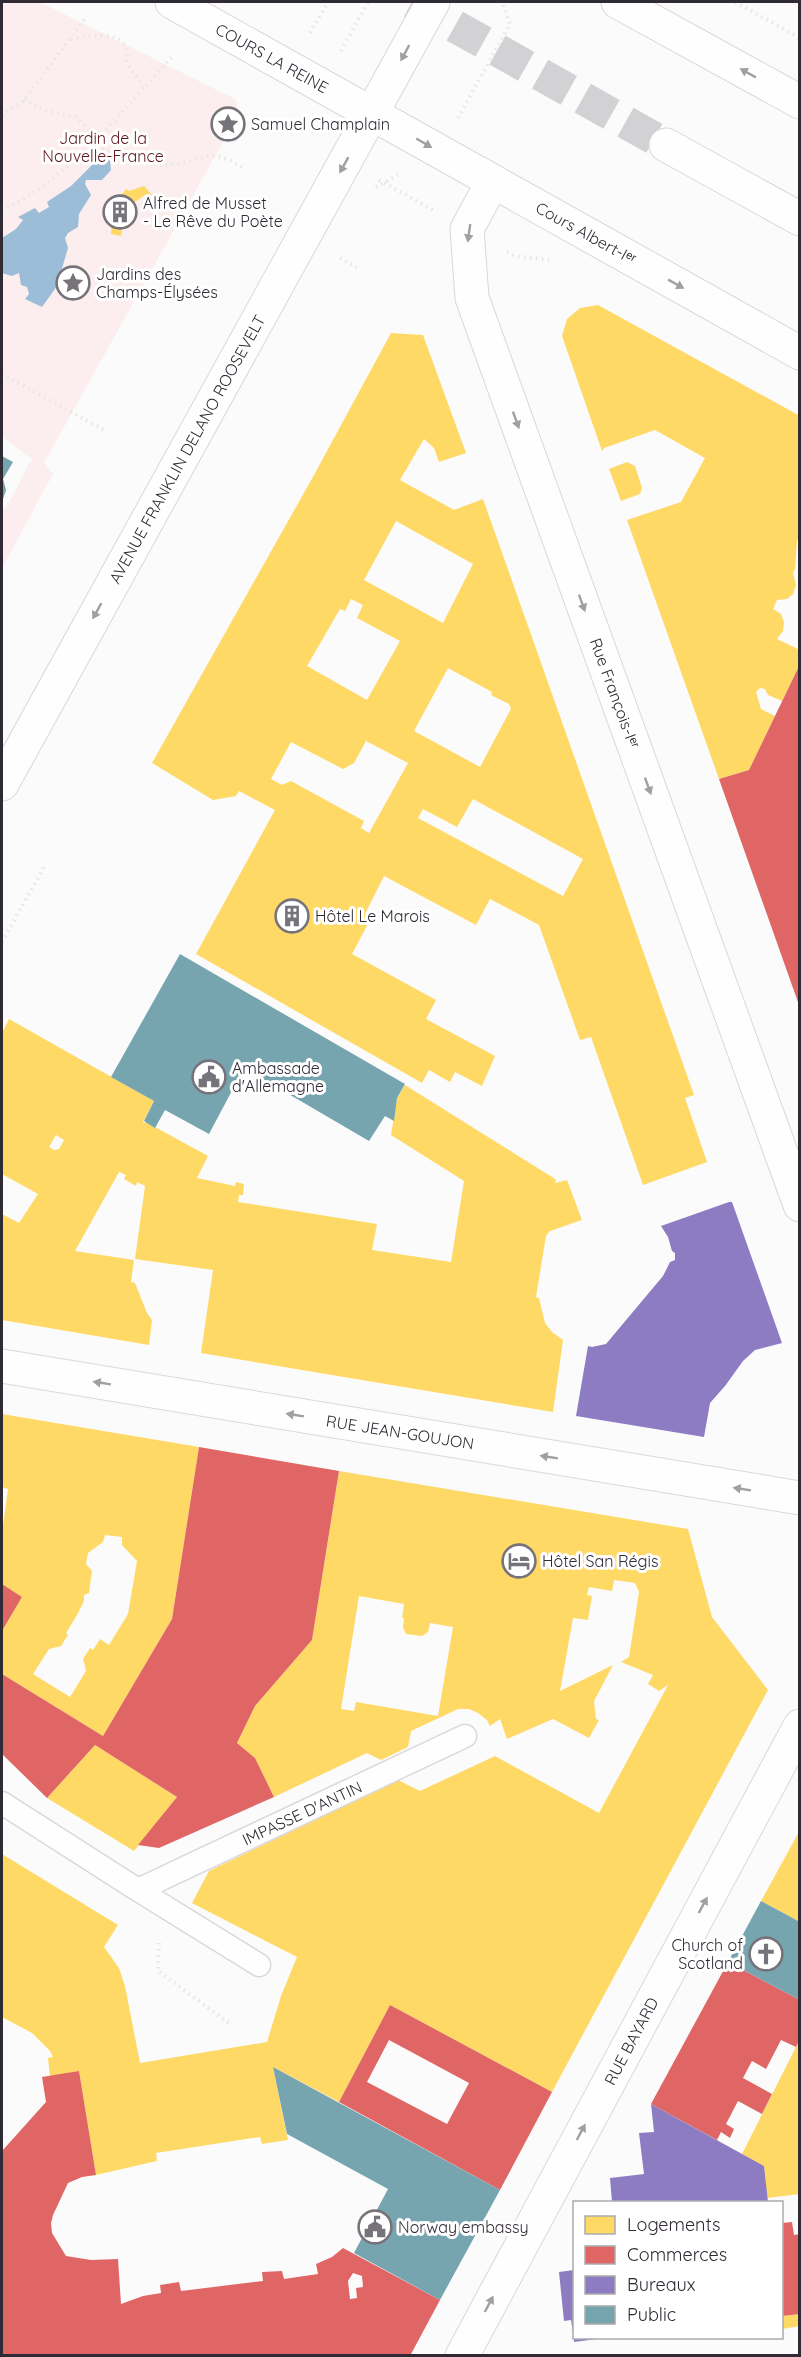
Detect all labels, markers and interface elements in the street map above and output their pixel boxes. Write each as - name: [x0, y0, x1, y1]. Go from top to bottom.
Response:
- street label: COURS LA REINE: [212, 19, 332, 97]
- one-way arrow: [400, 45, 410, 62]
- one-way arrow: [739, 68, 756, 78]
- place icon: Samuel Champlain: [210, 106, 246, 142]
- place label: Samuel Champlain: [251, 114, 390, 134]
- park label: Jardin de la Nouvelle-France: [42, 128, 164, 166]
- one-way arrow: [415, 137, 432, 147]
- one-way arrow: [339, 157, 350, 173]
- place label: Alfred de Musset - Le Rêve du Poète: [143, 193, 283, 231]
- building icon: Alfred de Musset - Le Rêve du Poète: [102, 194, 138, 230]
- street label: Cours Albert-Iᵉʳ: [532, 197, 640, 269]
- one-way arrow: [464, 224, 473, 243]
- place label: Jardins des Champs-Élysées: [96, 264, 218, 302]
- place icon: Jardins des Champs-Élysées: [55, 265, 91, 301]
- one-way arrow: [668, 279, 685, 289]
- street label: AVENUE FRANKLIN DELANO ROOSEVELT: [105, 311, 270, 587]
- one-way arrow: [511, 411, 521, 429]
- one-way arrow: [578, 594, 587, 612]
- one-way arrow: [92, 603, 102, 620]
- street label: Rue François-Iᵉʳ: [586, 635, 644, 751]
- one-way arrow: [644, 778, 654, 796]
- building icon: Hôtel Le Marois: [274, 898, 310, 934]
- place label: Hôtel Le Marois: [315, 906, 430, 926]
- place label: Ambassade d'Allemagne: [232, 1058, 324, 1096]
- public building icon: Ambassade d'Allemagne: [191, 1059, 227, 1095]
- one-way arrow: [93, 1378, 112, 1387]
- one-way arrow: [285, 1410, 304, 1419]
- street label: RUE JEAN-GOUJON: [325, 1410, 475, 1454]
- one-way arrow: [540, 1452, 559, 1461]
- one-way arrow: [732, 1484, 751, 1493]
- hotel icon: Hôtel San Régis: [501, 1543, 537, 1579]
- place label: Hôtel San Régis: [542, 1551, 658, 1571]
- street label: IMPASSE D'ANTIN: [239, 1777, 365, 1849]
- one-way arrow: [698, 1896, 708, 1913]
- place label: Church of Scotland: [671, 1935, 743, 1973]
- church icon: Church of Scotland: [748, 1936, 784, 1972]
- street label: RUE BAYARD: [600, 1994, 662, 2088]
- one-way arrow: [576, 2123, 586, 2140]
- legend: [573, 2201, 783, 2339]
- public building icon: Norway embassy: [357, 2209, 393, 2245]
- text: Logements: [627, 2213, 720, 2236]
- place label: Norway embassy: [398, 2217, 529, 2237]
- text: Commerces: [627, 2243, 727, 2266]
- text: Bureaux: [627, 2273, 696, 2296]
- one-way arrow: [484, 2295, 494, 2312]
- text: Public: [627, 2303, 676, 2326]

